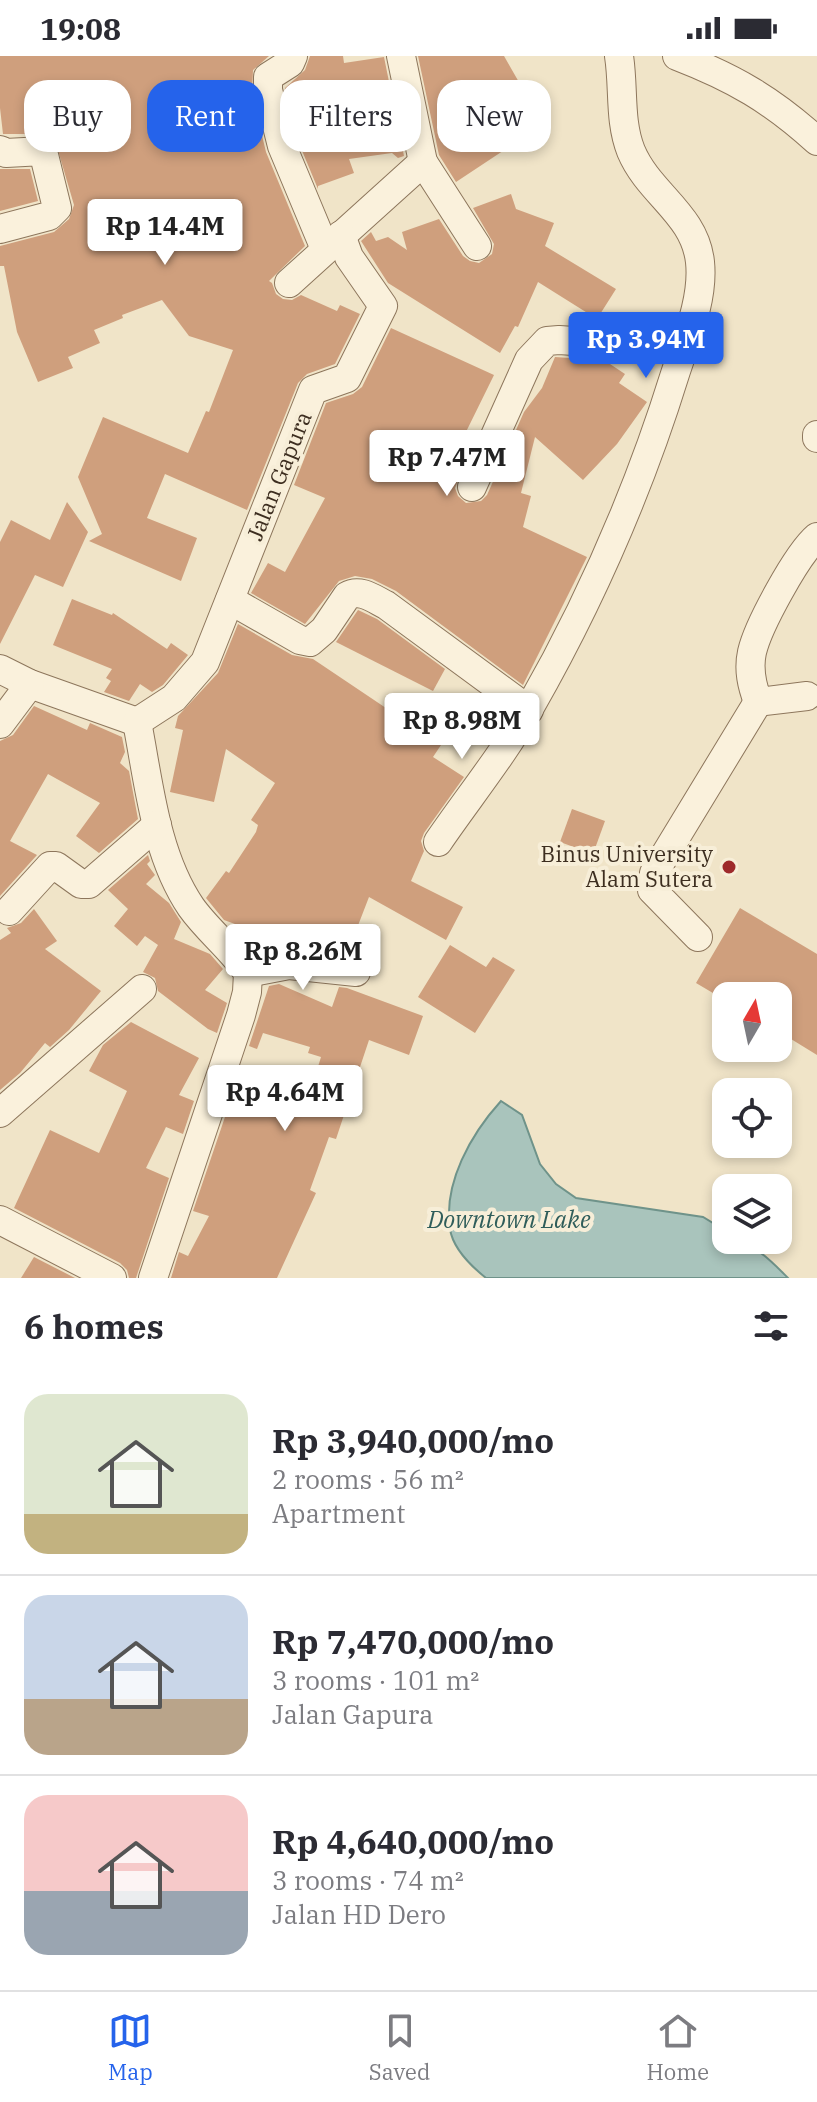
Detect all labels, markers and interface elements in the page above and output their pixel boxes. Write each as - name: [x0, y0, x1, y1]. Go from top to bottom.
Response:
- text: 19:08: [40, 9, 121, 48]
- chip: Buy: [24, 80, 131, 152]
- chip: Rent: [147, 80, 264, 152]
- chip: Filters: [280, 80, 421, 152]
- chip: New: [437, 80, 551, 152]
- pin: Rp 14.4M: [82, 199, 248, 267]
- text: Rp 14.4M: [105, 208, 225, 242]
- pin: Rp 3.94M: [563, 312, 729, 380]
- text: Rp 3.94M: [586, 321, 706, 355]
- street label: Jalan Gapura: [239, 407, 318, 545]
- pin: Rp 7.47M: [364, 430, 530, 498]
- text: Rp 7.47M: [387, 439, 507, 473]
- pin: Rp 8.98M: [379, 693, 545, 761]
- text: Rp 8.98M: [402, 702, 522, 736]
- place label: Binus University Alam Sutera: [540, 839, 713, 893]
- marker: Binus University Alam Sutera: [720, 858, 738, 876]
- pin: Rp 8.26M: [220, 924, 386, 992]
- text: Rp 8.26M: [243, 933, 363, 967]
- north arrow: [712, 982, 792, 1062]
- map controls: [712, 982, 792, 1254]
- pin: Rp 4.64M: [202, 1065, 368, 1133]
- text: Rp 4.64M: [225, 1074, 345, 1108]
- button: locate: [712, 1078, 792, 1158]
- button: layers: [712, 1174, 792, 1254]
- water label: Downtown Lake: [426, 1203, 591, 1235]
- text: 6 homes: [24, 1304, 164, 1348]
- icon: filters: [749, 1304, 793, 1348]
- text: Rp 3,940,000/mo: [272, 1418, 554, 1462]
- icon: home: [88, 1426, 184, 1522]
- text: 2 rooms · 56 m²: [272, 1462, 464, 1496]
- text: Apartment: [272, 1496, 405, 1530]
- text: Rp 7,470,000/mo: [272, 1619, 554, 1663]
- icon: home: [88, 1627, 184, 1723]
- text: 3 rooms · 101 m²: [272, 1663, 479, 1697]
- text: Jalan Gapura: [272, 1697, 434, 1731]
- text: Rp 4,640,000/mo: [272, 1819, 554, 1863]
- icon: home: [88, 1827, 184, 1923]
- text: 3 rooms · 74 m²: [272, 1863, 464, 1897]
- text: Jalan HD Dero: [272, 1897, 446, 1931]
- tab: Map: [108, 2009, 153, 2086]
- tab: Saved: [369, 2009, 430, 2086]
- tab: Home: [646, 2009, 709, 2086]

